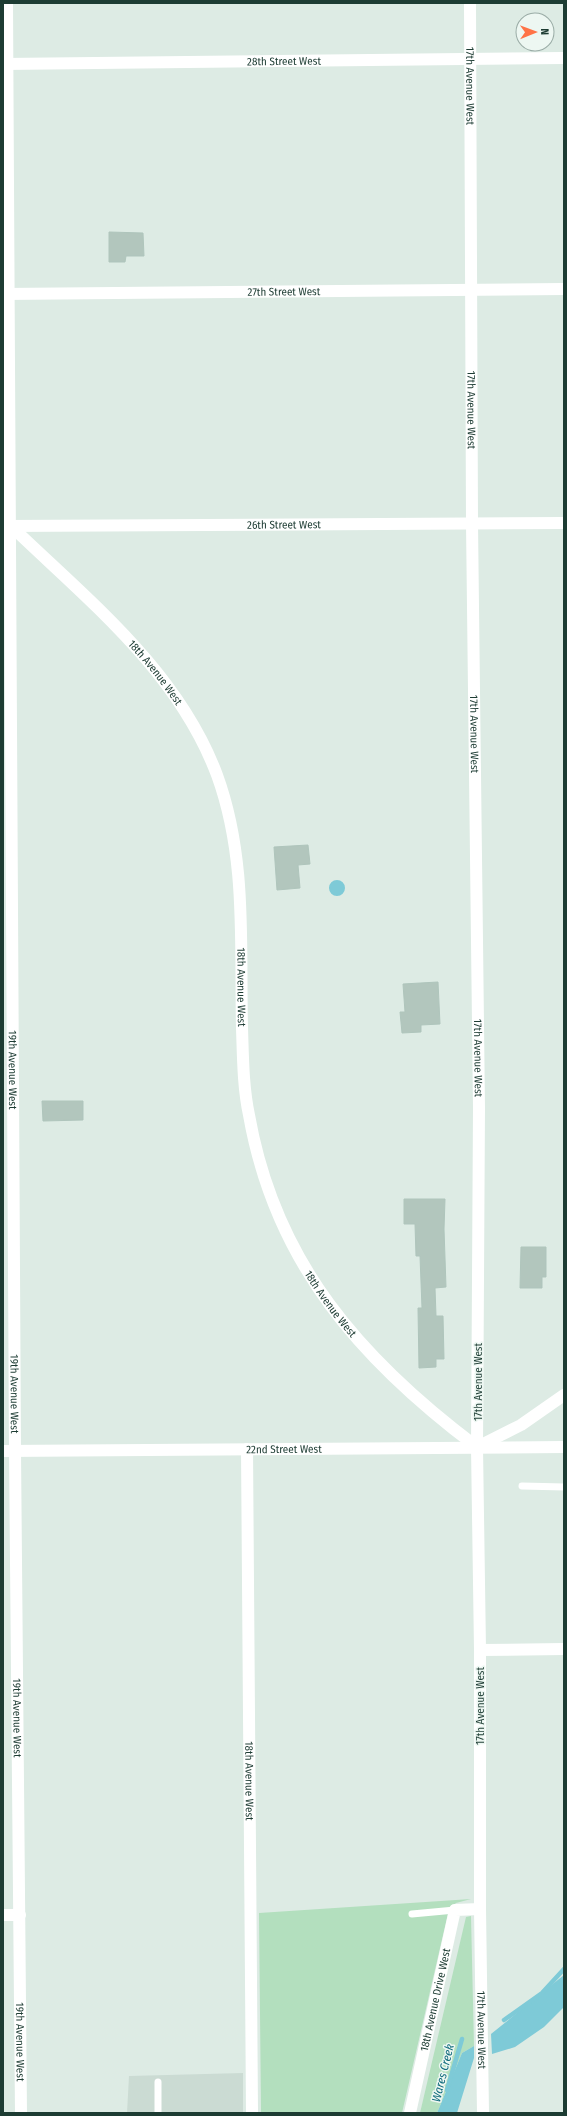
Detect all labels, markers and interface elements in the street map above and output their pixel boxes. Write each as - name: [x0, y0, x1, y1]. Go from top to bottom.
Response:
- north arrow: [515, 12, 555, 52]
- text: N: [538, 28, 551, 35]
- street label: 17th Avenue West: [464, 47, 477, 126]
- street label: 28th Street West: [247, 54, 321, 68]
- street label: 27th Street West: [248, 285, 321, 298]
- street label: 17th Avenue West: [465, 371, 478, 450]
- street label: 26th Street West: [247, 518, 321, 531]
- street label: 18th Avenue West: [126, 637, 186, 708]
- street label: 17th Avenue West: [468, 695, 481, 774]
- street label: 18th Avenue West: [235, 947, 248, 1027]
- street label: 17th Avenue West: [471, 1019, 485, 1098]
- street label: 19th Avenue West: [6, 1030, 20, 1110]
- street label: 18th Avenue West: [302, 1268, 360, 1340]
- street label: 17th Avenue West: [472, 1342, 485, 1421]
- street label: 19th Avenue West: [8, 1354, 21, 1434]
- street label: 22nd Street West: [246, 1442, 322, 1456]
- street label: 17th Avenue West: [474, 1666, 487, 1745]
- street label: 19th Avenue West: [11, 1678, 24, 1758]
- street label: 18th Avenue West: [243, 1741, 256, 1821]
- street label: 18th Avenue Drive West: [417, 1947, 453, 2053]
- street label: 17th Avenue West: [475, 1991, 489, 2070]
- street label: 19th Avenue West: [13, 2002, 27, 2082]
- water label: Wares Creek: [429, 2042, 457, 2103]

